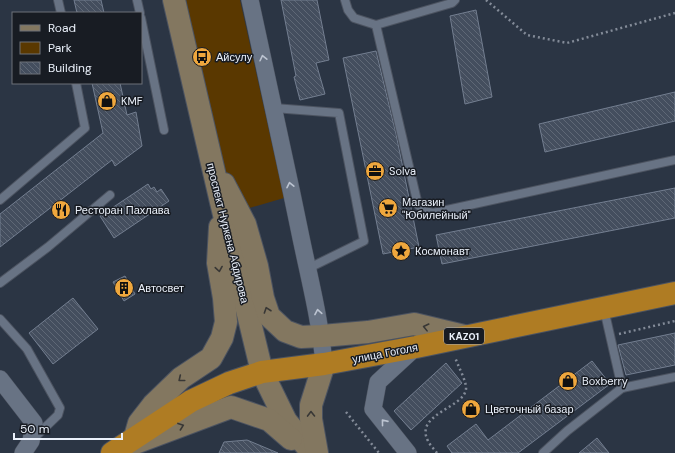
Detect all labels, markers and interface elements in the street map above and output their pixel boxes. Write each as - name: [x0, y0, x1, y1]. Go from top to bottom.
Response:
- legend: [12, 12, 142, 84]
- text: Road: [48, 20, 76, 36]
- text: Park: [48, 40, 72, 56]
- bus stop icon: Айсулу: [191, 46, 213, 68]
- place label: Айсулу: [216, 50, 253, 64]
- one-way arrow: [259, 54, 267, 61]
- text: Building: [48, 60, 92, 76]
- shop icon: KMF: [96, 90, 118, 112]
- place label: KMF: [121, 94, 143, 108]
- office icon: Solva: [364, 160, 386, 182]
- street label: проспект Нуркена Абдирова: [204, 161, 252, 305]
- place label: Solva: [389, 164, 416, 178]
- one-way arrow: [286, 182, 294, 188]
- place label: Магазин "Юбилейный": [402, 195, 471, 222]
- supermarket icon: Магазин "Юбилейный": [377, 197, 399, 219]
- restaurant icon: Ресторан Пахлава: [50, 199, 72, 221]
- place label: Ресторан Пахлава: [75, 203, 171, 217]
- place icon: Космонавт: [390, 240, 412, 262]
- place label: Космонавт: [415, 244, 470, 258]
- one-way arrow: [214, 266, 223, 272]
- building icon: Автосвет: [113, 277, 135, 299]
- place label: Автосвет: [138, 281, 184, 295]
- one-way arrow: [263, 306, 271, 313]
- one-way arrow: [314, 309, 322, 315]
- one-way arrow: [423, 323, 430, 332]
- road number: KАZ01: [444, 328, 484, 344]
- street label: улица Гоголя: [351, 340, 419, 366]
- shop icon: Boxberry: [557, 370, 579, 392]
- place label: Boxberry: [582, 374, 628, 388]
- one-way arrow: [178, 375, 186, 382]
- shop icon: Цветочный базар: [460, 398, 482, 420]
- place label: Цветочный базар: [485, 402, 574, 416]
- one-way arrow: [307, 411, 316, 417]
- scale bar: [14, 415, 122, 441]
- one-way arrow: [381, 420, 388, 427]
- text: 50 m: [20, 421, 49, 437]
- one-way arrow: [177, 423, 184, 431]

